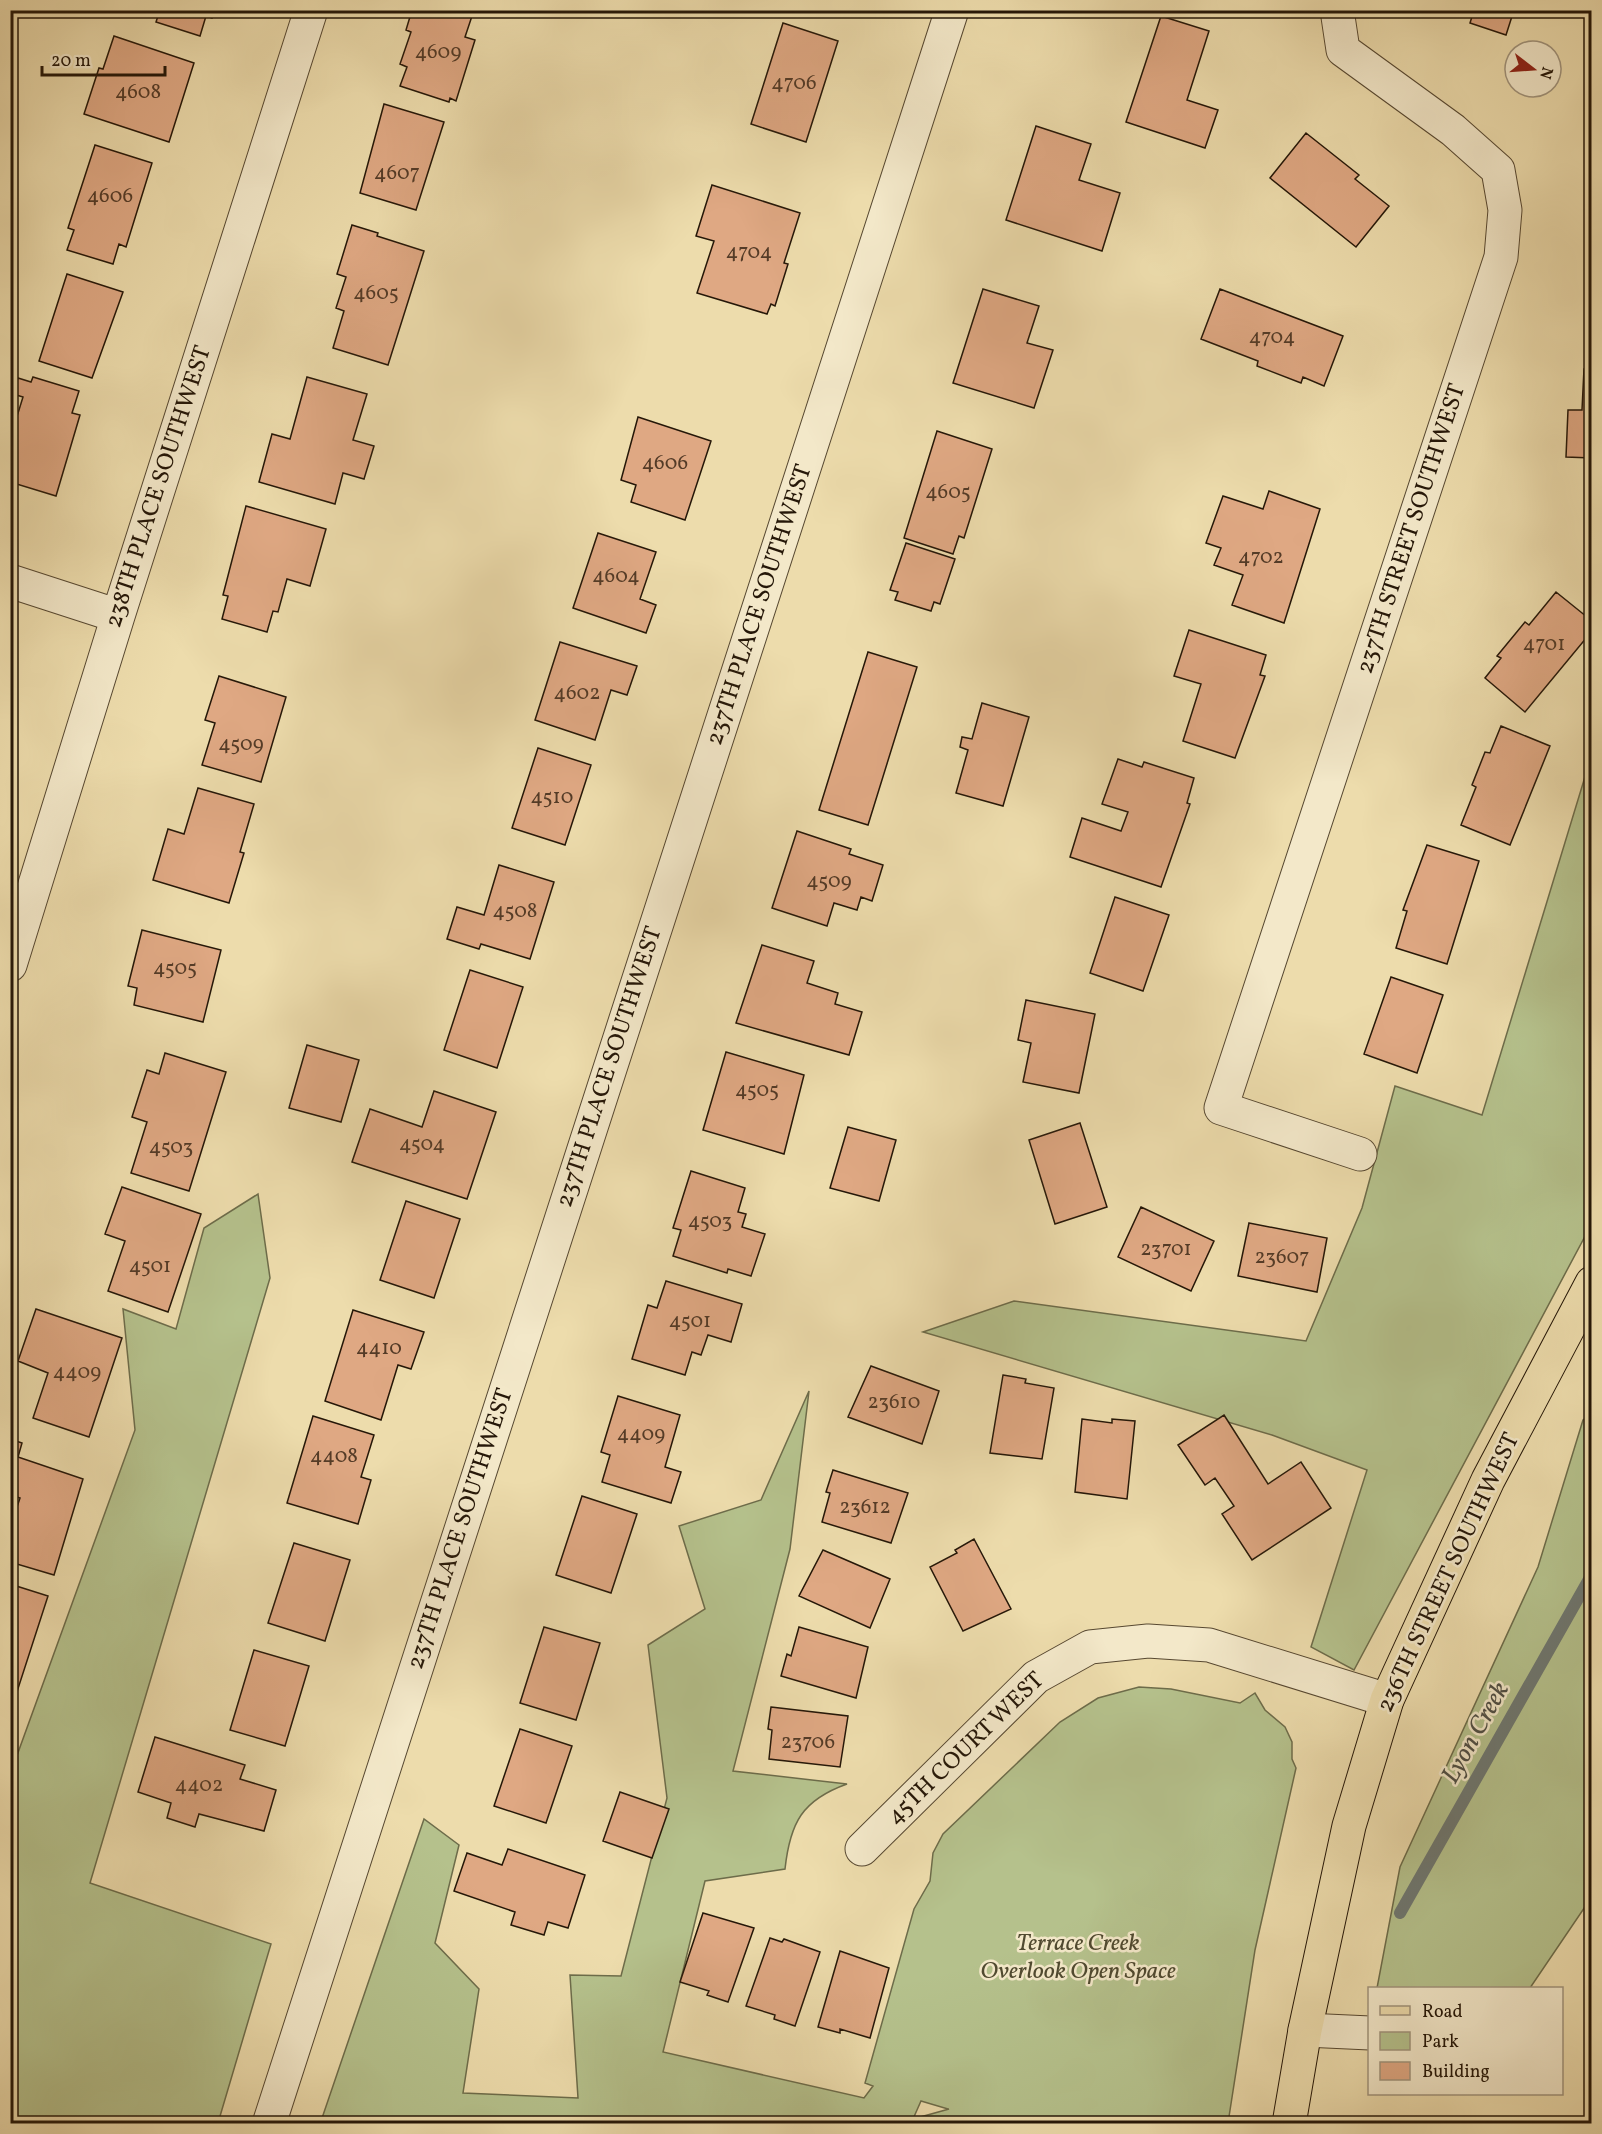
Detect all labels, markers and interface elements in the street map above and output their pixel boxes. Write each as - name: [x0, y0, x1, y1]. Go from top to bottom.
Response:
- house number: 4609: [415, 38, 461, 67]
- scale bar: [42, 39, 165, 77]
- north arrow: [1503, 39, 1563, 99]
- text: 20 m: [51, 49, 91, 74]
- text: N: [1533, 64, 1558, 82]
- house number: 4706: [771, 69, 817, 98]
- house number: 4608: [115, 78, 161, 107]
- house number: 4607: [374, 159, 420, 188]
- house number: 4606: [87, 182, 133, 211]
- house number: 4704: [726, 238, 772, 267]
- house number: 4605: [353, 279, 399, 308]
- house number: 4704: [1249, 323, 1295, 352]
- street label: 238TH PLACE SOUTHWEST: [97, 341, 221, 633]
- street label: 237TH STREET SOUTHWEST: [1349, 379, 1475, 679]
- house number: 4606: [642, 449, 688, 478]
- street label: 237TH PLACE SOUTHWEST: [698, 460, 822, 750]
- house number: 4605: [925, 478, 971, 507]
- house number: 4702: [1238, 543, 1284, 572]
- house number: 4604: [592, 562, 640, 591]
- house number: 4701: [1523, 630, 1565, 659]
- house number: 4602: [554, 679, 600, 708]
- house number: 4509: [218, 730, 264, 759]
- house number: 4510: [531, 783, 573, 812]
- house number: 4509: [806, 867, 852, 896]
- house number: 4508: [493, 897, 537, 926]
- street label: 237TH PLACE SOUTHWEST: [548, 922, 672, 1212]
- house number: 4505: [153, 954, 197, 983]
- house number: 4505: [735, 1076, 779, 1105]
- house number: 4504: [399, 1130, 445, 1159]
- house number: 4503: [149, 1133, 193, 1162]
- house number: 4503: [688, 1207, 732, 1236]
- house number: 23701: [1140, 1235, 1192, 1264]
- house number: 23607: [1255, 1243, 1309, 1272]
- house number: 4501: [129, 1252, 171, 1281]
- house number: 4501: [669, 1307, 711, 1336]
- house number: 4410: [356, 1334, 402, 1363]
- house number: 4409: [53, 1358, 101, 1387]
- street label: 237TH PLACE SOUTHWEST: [399, 1384, 523, 1674]
- house number: 23610: [868, 1388, 920, 1417]
- house number: 4409: [617, 1420, 665, 1449]
- street label: 236TH STREET SOUTHWEST: [1369, 1428, 1529, 1718]
- house number: 4408: [310, 1442, 358, 1471]
- house number: 23612: [839, 1493, 891, 1522]
- street label: 45TH COURT WEST: [880, 1665, 1052, 1833]
- water label: Lyon Creek: [1433, 1676, 1519, 1790]
- house number: 23706: [781, 1728, 835, 1757]
- house number: 4402: [175, 1771, 223, 1800]
- park label: Terrace Creek Overlook Open Space: [980, 1927, 1176, 1989]
- legend: [1368, 1987, 1563, 2095]
- text: Road: [1422, 2000, 1463, 2025]
- text: Park: [1422, 2030, 1459, 2055]
- text: Building: [1422, 2060, 1490, 2085]

